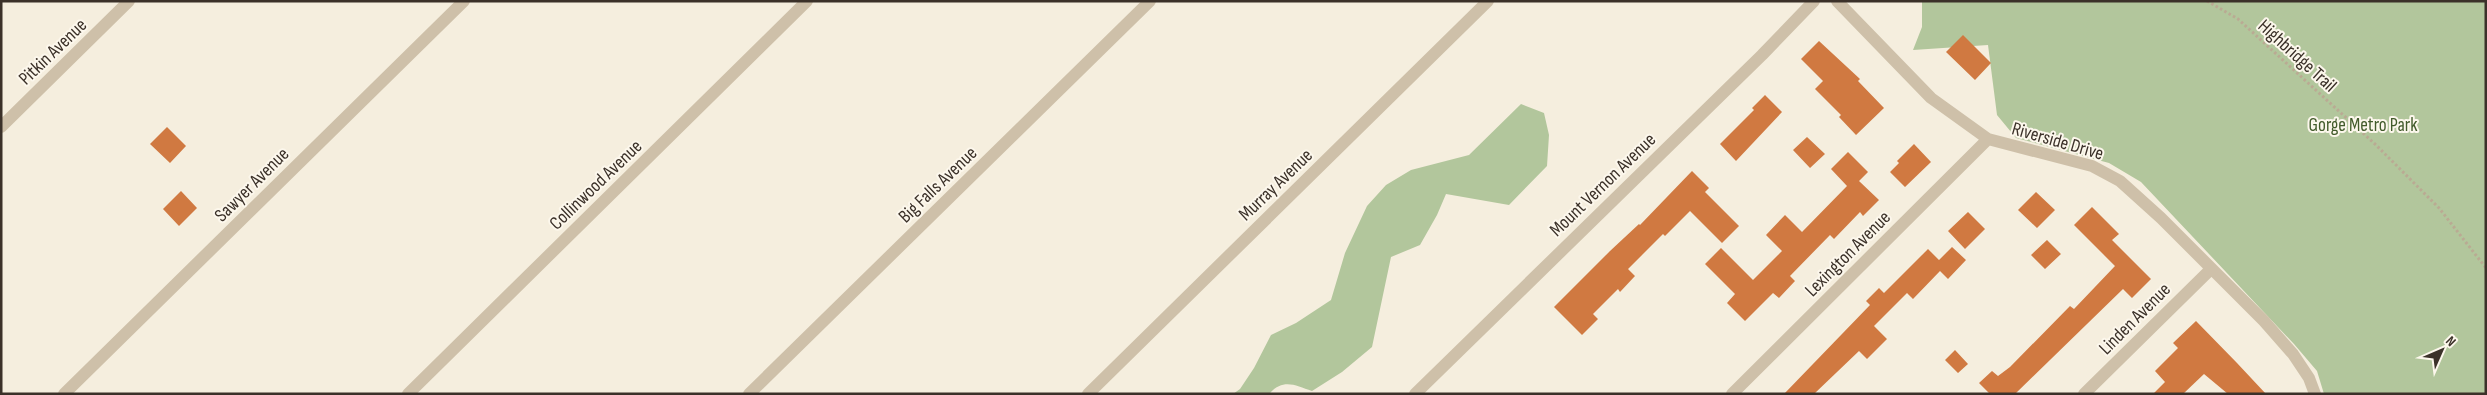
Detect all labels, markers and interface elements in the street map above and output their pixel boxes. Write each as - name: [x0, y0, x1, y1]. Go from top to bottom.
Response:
- street label: Pitkin Avenue: [14, 14, 92, 90]
- street label: Highbridge Trail: [2253, 15, 2341, 97]
- park label: Gorge Metro Park: [2308, 114, 2418, 137]
- street label: Riverside Drive: [2009, 117, 2106, 166]
- street label: Mount Vernon Avenue: [1545, 129, 1661, 242]
- street label: Collinwood Avenue: [545, 135, 647, 235]
- street label: Big Falls Avenue: [894, 142, 982, 228]
- street label: Sawyer Avenue: [210, 143, 294, 227]
- street label: Murray Avenue: [1234, 144, 1318, 226]
- street label: Lexington Avenue: [1800, 206, 1896, 302]
- street label: Linden Avenue: [2094, 278, 2176, 360]
- north arrow: [2417, 325, 2467, 375]
- text: N: [2442, 333, 2459, 350]

